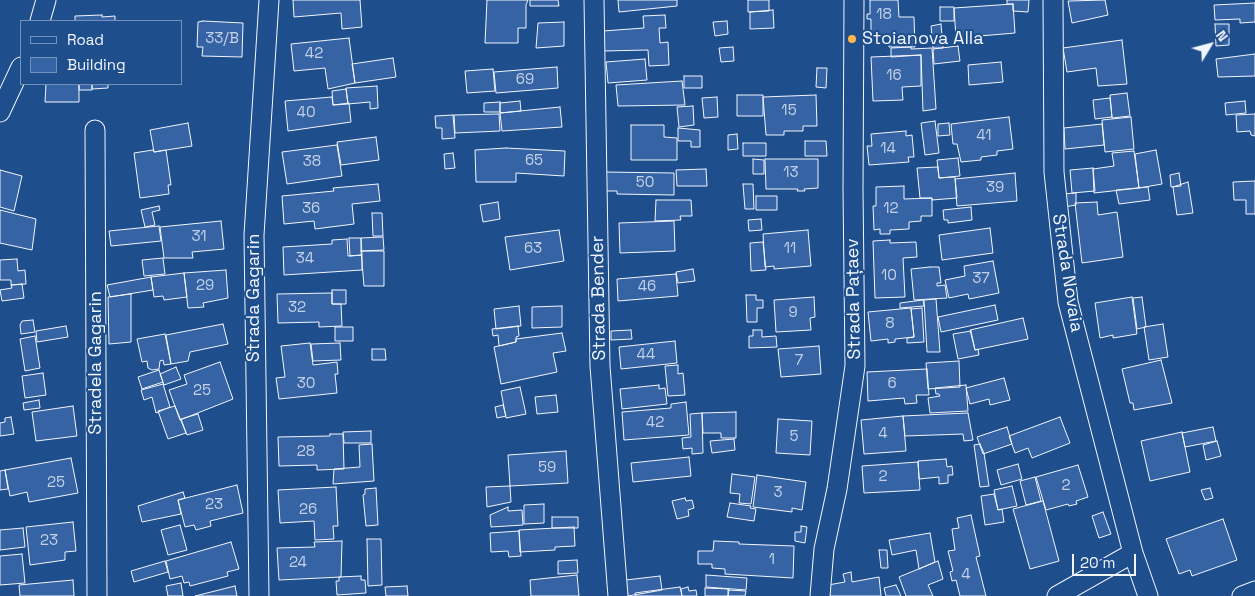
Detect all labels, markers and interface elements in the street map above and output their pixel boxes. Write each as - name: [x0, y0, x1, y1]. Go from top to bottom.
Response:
- house number: 18: [876, 6, 892, 24]
- legend: [20, 20, 182, 85]
- north arrow: [1185, 20, 1235, 70]
- text: N: [1212, 27, 1232, 45]
- place label: Stoianova Alla: [862, 28, 984, 50]
- text: Road: [67, 30, 104, 49]
- house number: 33/B: [205, 30, 239, 48]
- marker: Stoianova Alla: [846, 33, 858, 45]
- house number: 42: [305, 45, 323, 63]
- text: Building: [67, 55, 126, 74]
- house number: 16: [886, 67, 902, 85]
- house number: 69: [516, 71, 534, 89]
- house number: 15: [781, 102, 797, 120]
- house number: 40: [297, 104, 315, 122]
- house number: 41: [976, 127, 992, 145]
- house number: 14: [880, 140, 896, 158]
- house number: 65: [525, 152, 543, 170]
- house number: 38: [303, 153, 321, 171]
- house number: 13: [783, 164, 799, 182]
- house number: 50: [636, 174, 654, 192]
- house number: 39: [986, 179, 1004, 197]
- house number: 36: [302, 200, 320, 218]
- house number: 12: [883, 200, 899, 218]
- street label: Strada Novaia: [1047, 212, 1087, 334]
- house number: 31: [191, 228, 207, 246]
- street label: Strada Gagarin: [243, 234, 265, 362]
- street label: Strada Bender: [587, 235, 611, 361]
- street label: Strada Pațaev: [842, 238, 866, 360]
- house number: 63: [524, 240, 542, 258]
- house number: 11: [784, 240, 796, 258]
- house number: 34: [296, 250, 314, 268]
- house number: 10: [881, 267, 897, 285]
- house number: 37: [972, 270, 990, 288]
- house number: 29: [196, 277, 214, 295]
- house number: 46: [638, 278, 656, 296]
- street label: Stradela Gagarin: [85, 291, 107, 435]
- house number: 32: [288, 299, 306, 317]
- house number: 9: [788, 304, 798, 322]
- house number: 8: [885, 315, 895, 333]
- house number: 44: [637, 346, 655, 364]
- house number: 7: [795, 352, 803, 370]
- house number: 30: [297, 375, 315, 393]
- house number: 6: [887, 375, 897, 393]
- house number: 25: [193, 382, 211, 400]
- house number: 42: [646, 414, 664, 432]
- house number: 4: [878, 425, 888, 443]
- house number: 5: [790, 428, 798, 446]
- house number: 28: [297, 443, 315, 461]
- house number: 59: [538, 459, 556, 477]
- house number: 2: [878, 468, 888, 486]
- house number: 25: [47, 474, 65, 492]
- house number: 2: [1061, 477, 1071, 495]
- house number: 3: [773, 484, 783, 502]
- house number: 23: [205, 496, 223, 514]
- house number: 26: [299, 501, 317, 519]
- house number: 23: [40, 532, 58, 550]
- scale bar: [1075, 544, 1139, 576]
- house number: 1: [769, 551, 775, 569]
- text: 20 m: [1080, 553, 1115, 572]
- house number: 24: [289, 554, 307, 572]
- house number: 4: [961, 566, 971, 584]

